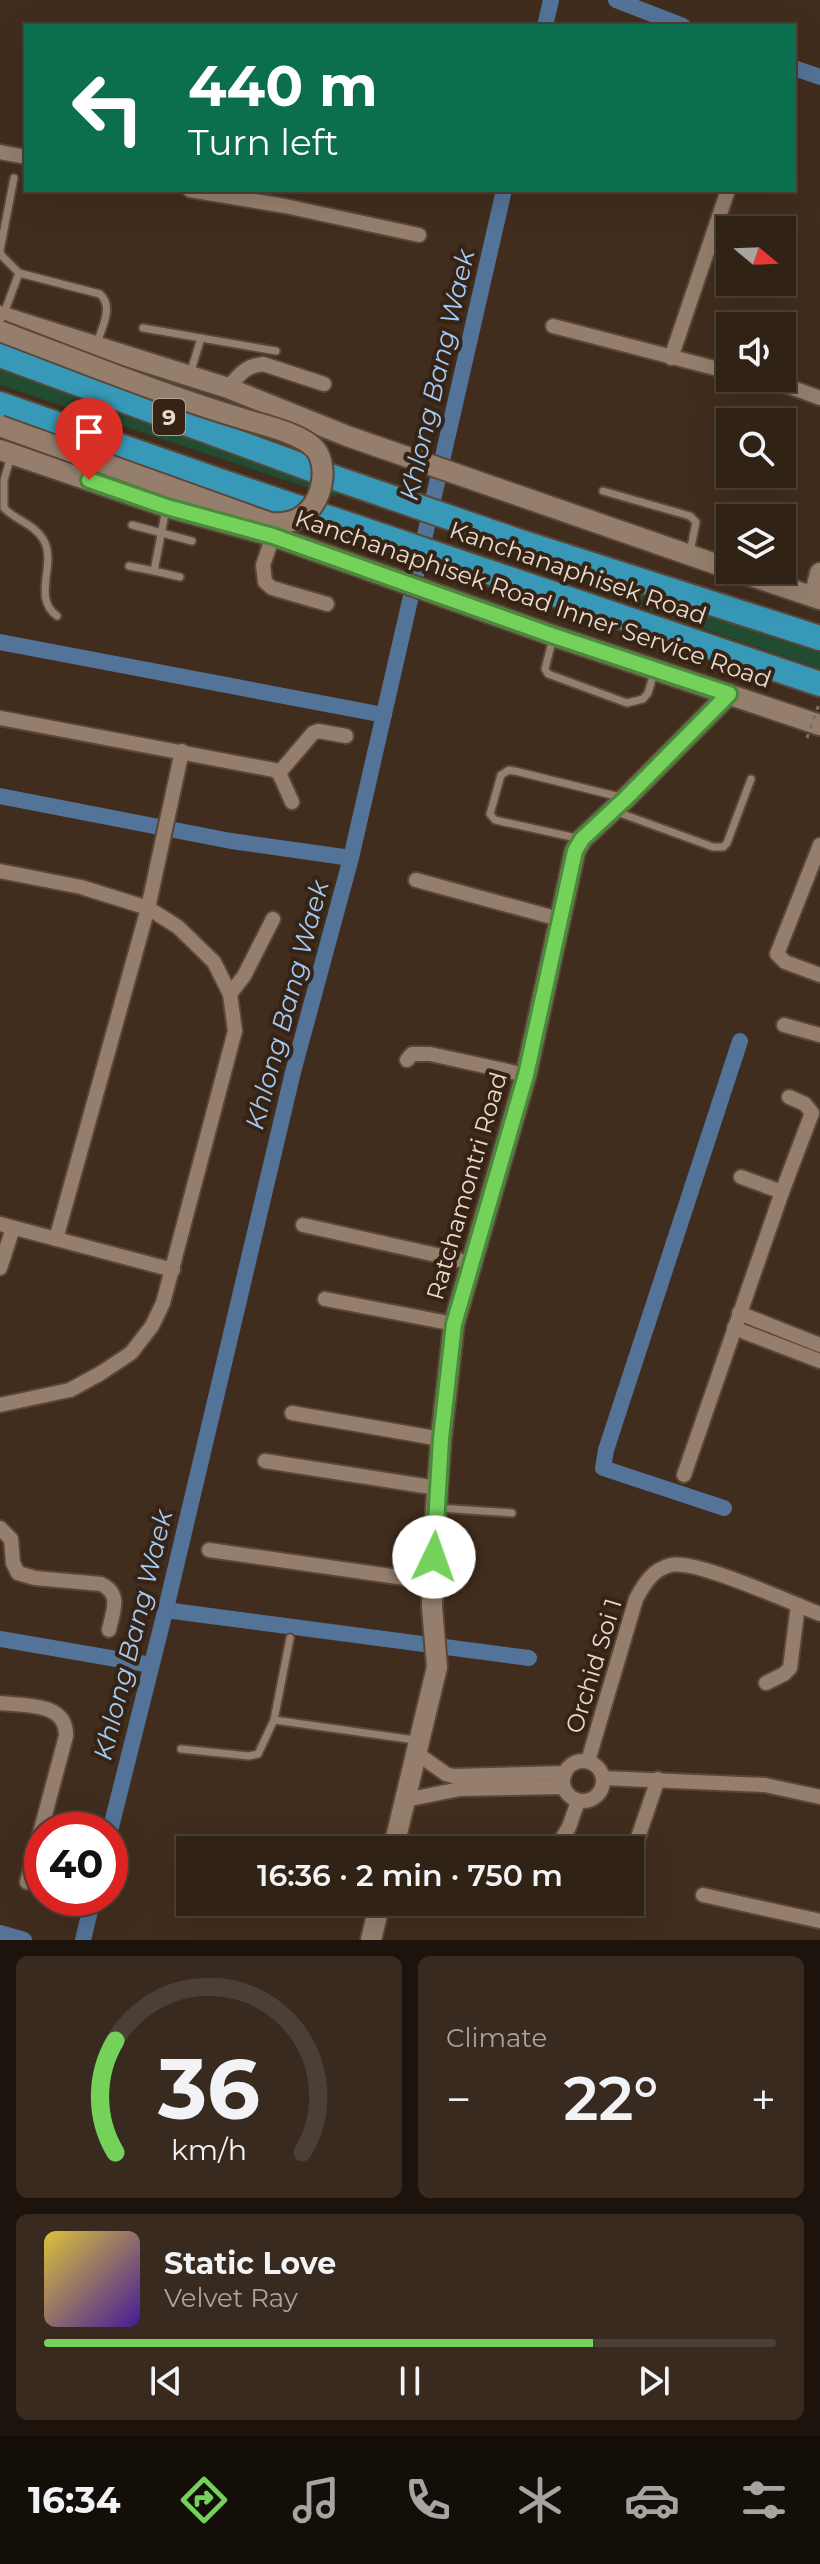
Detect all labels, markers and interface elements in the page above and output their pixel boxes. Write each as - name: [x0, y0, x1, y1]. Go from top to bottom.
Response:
- text: 440 m: [188, 52, 378, 120]
- icon: left: [56, 56, 160, 160]
- text: Turn left: [188, 120, 339, 164]
- north arrow: [716, 216, 796, 296]
- map controls: [716, 216, 796, 584]
- water label: Khlong Bang Waek: [393, 245, 482, 504]
- button: sound: [716, 312, 796, 392]
- pin: [55, 398, 123, 480]
- road number: 9: [153, 399, 185, 435]
- button: search: [716, 408, 796, 488]
- icon: arrive: [67, 410, 111, 454]
- street label: Kanchanaphisek Road Inner Service Road: [291, 503, 775, 694]
- button: layers: [716, 504, 796, 584]
- street label: Kanchanaphisek Road: [446, 515, 710, 630]
- water label: Khlong Bang Waek: [238, 875, 336, 1133]
- street label: Ratchamontri Road: [420, 1069, 513, 1303]
- water label: Khlong Bang Waek: [86, 1505, 180, 1763]
- position arrow: [392, 1515, 476, 1599]
- street label: Orchid Soi 1: [559, 1595, 628, 1737]
- speed limit sign: 40: [24, 1812, 128, 1916]
- text: 16:36 · 2 min · 750 m: [257, 1857, 563, 1894]
- text: Climate: [446, 2022, 547, 2054]
- text: 36: [157, 2038, 260, 2140]
- text: 22°: [564, 2062, 658, 2135]
- text: −: [446, 2072, 471, 2126]
- text: +: [751, 2072, 776, 2126]
- text: km/h: [171, 2132, 247, 2167]
- text: Static Love: [164, 2245, 336, 2282]
- text: Velvet Ray: [164, 2282, 298, 2314]
- icon: previous: [144, 2359, 188, 2403]
- icon: pause: [388, 2359, 432, 2403]
- icon: next: [632, 2359, 676, 2403]
- icon: directions: [176, 2472, 232, 2528]
- icon: music: [288, 2472, 344, 2528]
- icon: phone: [400, 2472, 456, 2528]
- icon: climate: [512, 2472, 568, 2528]
- icon: car: [624, 2472, 680, 2528]
- icon: filters: [736, 2472, 792, 2528]
- text: 16:34: [28, 2478, 121, 2522]

